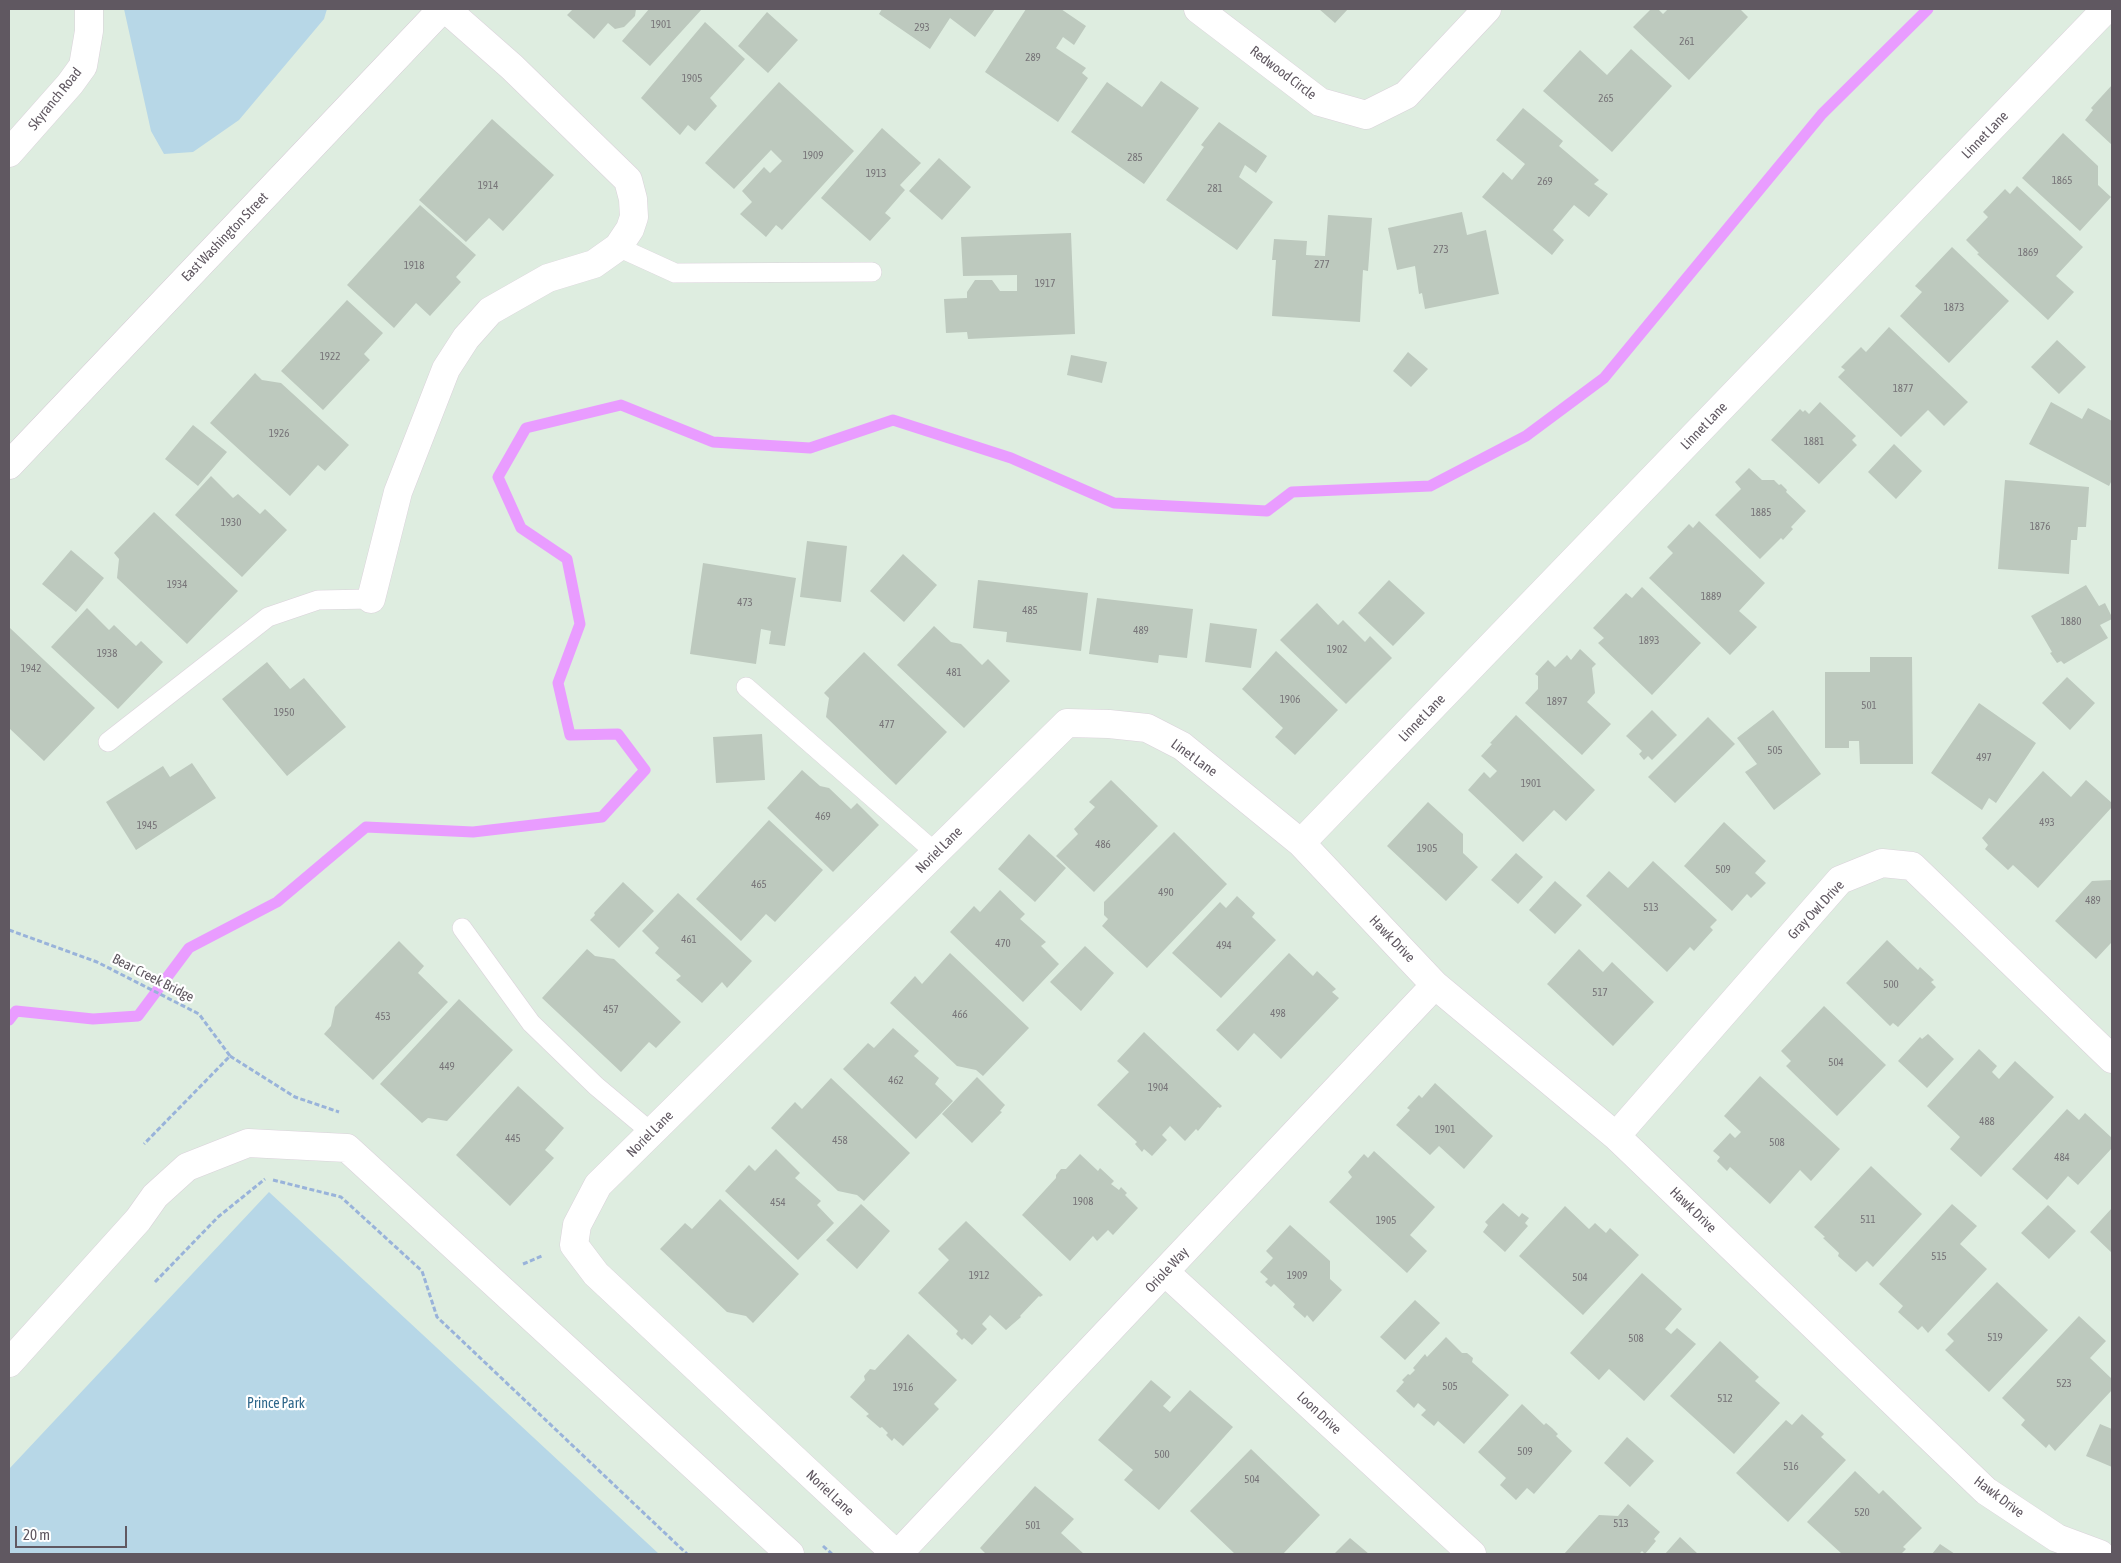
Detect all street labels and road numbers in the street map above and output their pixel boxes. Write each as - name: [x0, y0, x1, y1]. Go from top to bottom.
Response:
- street label: Redwood Circle: [1247, 43, 1319, 103]
- street label: Skyranch Road: [25, 64, 85, 134]
- street label: Linnet Lane: [1958, 108, 2012, 162]
- street label: East Washington Street: [178, 189, 272, 285]
- street label: Linnet Lane: [1677, 399, 1731, 453]
- street label: Linnet Lane: [1395, 691, 1449, 745]
- street label: Linet Lane: [1168, 736, 1220, 780]
- street label: Noriel Lane: [912, 823, 966, 877]
- street label: Gray Owl Drive: [1784, 877, 1848, 943]
- street label: Hawk Drive: [1366, 912, 1418, 966]
- street label: Bear Creek Bridge: [109, 950, 197, 1006]
- street label: Noriel Lane: [623, 1107, 677, 1161]
- street label: Hawk Drive: [1666, 1184, 1720, 1236]
- street label: Oriole Way: [1142, 1244, 1192, 1296]
- street label: Loon Drive: [1293, 1388, 1345, 1438]
- street label: Noriel Lane: [803, 1467, 857, 1519]
- street label: Hawk Drive: [1971, 1473, 2027, 1521]

